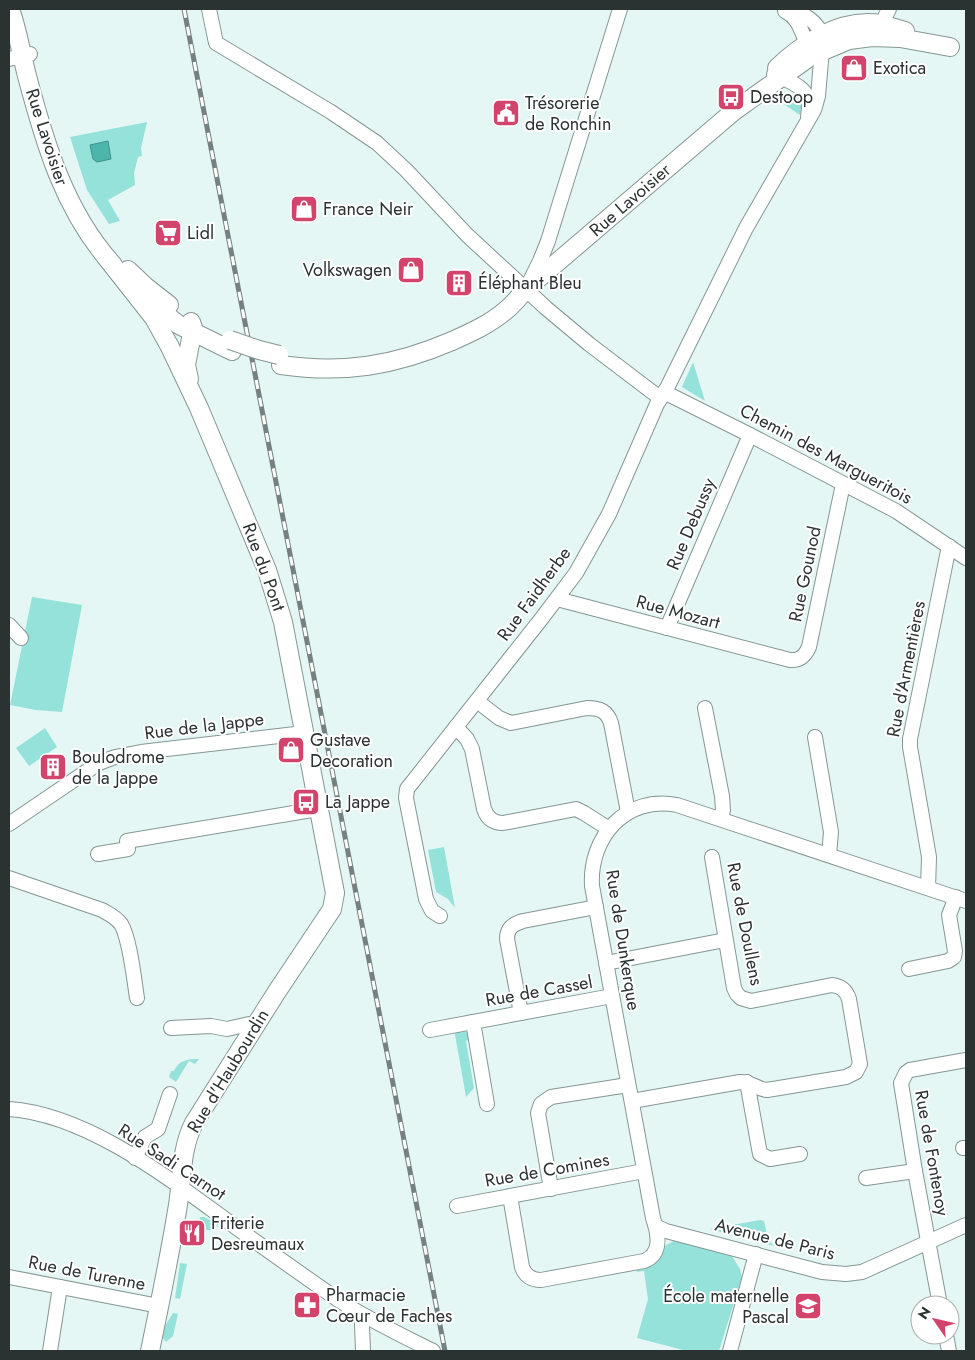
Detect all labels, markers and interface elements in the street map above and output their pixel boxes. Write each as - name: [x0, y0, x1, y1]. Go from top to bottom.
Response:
- shop icon: Exotica: [839, 53, 869, 83]
- place label: Exotica: [873, 55, 926, 81]
- bus stop icon: Destoop: [716, 82, 746, 112]
- place label: Destoop: [750, 84, 813, 110]
- street label: Rue Lavoisier: [19, 85, 75, 190]
- place label: Trésorerie de Ronchin: [525, 90, 611, 137]
- public building icon: Trésorerie de Ronchin: [491, 98, 521, 128]
- street label: Rue Lavoisier: [584, 157, 677, 243]
- shop icon: France Neir: [289, 194, 319, 224]
- place label: France Neir: [323, 196, 414, 222]
- supermarket icon: Lidl: [153, 218, 183, 248]
- place label: Lidl: [187, 220, 214, 246]
- shop icon: Volkswagen: [396, 255, 426, 285]
- place label: Volkswagen: [303, 257, 392, 283]
- building icon: Éléphant Bleu: [444, 268, 474, 298]
- place label: Éléphant Bleu: [478, 270, 582, 296]
- street label: Chemin des Margueritois: [735, 397, 917, 511]
- street label: Rue Debussy: [660, 474, 722, 574]
- street label: Rue du Pont: [236, 519, 292, 615]
- street label: Rue Gounod: [782, 524, 828, 624]
- street label: Rue Faidherbe: [491, 542, 577, 646]
- street label: Rue Mozart: [633, 588, 723, 636]
- street label: Rue d'Armentières: [880, 599, 932, 739]
- street label: Rue de la Jappe: [143, 706, 265, 746]
- place label: Gustave Decoration: [310, 727, 393, 774]
- shop icon: Gustave Decoration: [276, 735, 306, 765]
- place label: Boulodrome de la Jappe: [72, 744, 165, 791]
- building icon: Boulodrome de la Jappe: [38, 752, 68, 782]
- bus stop icon: La Jappe: [291, 787, 321, 817]
- place label: La Jappe: [325, 789, 390, 815]
- street label: Rue de Doullens: [720, 860, 770, 988]
- street label: Rue de Dunkerque: [599, 868, 647, 1012]
- street label: Rue de Cassel: [484, 969, 594, 1013]
- street label: Rue d'Haubourdin: [181, 1004, 275, 1138]
- street label: Rue de Fontenoy: [908, 1088, 956, 1218]
- street label: Rue Sadi Carnot: [113, 1117, 232, 1207]
- street label: Rue de Comines: [483, 1146, 611, 1194]
- place label: Friterie Desreumaux: [211, 1210, 305, 1257]
- street label: Avenue de Paris: [712, 1212, 838, 1266]
- restaurant icon: Friterie Desreumaux: [177, 1218, 207, 1248]
- street label: Rue de Turenne: [26, 1249, 148, 1297]
- place label: Pharmacie Cœur de Faches: [326, 1282, 452, 1329]
- place label: École maternelle Pascal: [663, 1283, 789, 1330]
- pharmacy icon: Pharmacie Cœur de Faches: [292, 1290, 322, 1320]
- school or university icon: École maternelle Pascal: [793, 1291, 823, 1321]
- north arrow: [910, 1295, 960, 1345]
- text: N: [913, 1303, 936, 1323]

